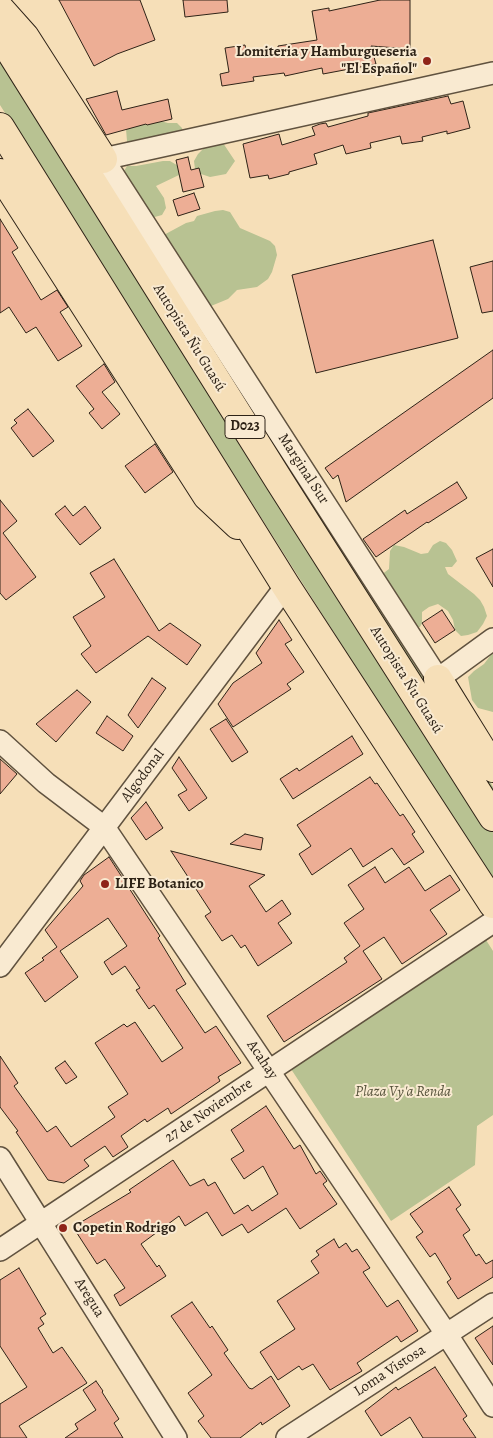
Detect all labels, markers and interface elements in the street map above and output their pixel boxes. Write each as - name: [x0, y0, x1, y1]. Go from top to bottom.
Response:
- place label: Lomiteria y Hamburgueseria "El Español": [236, 43, 417, 78]
- marker: Lomiteria y Hamburgueseria "El Español": [421, 55, 433, 67]
- street label: Autopista Ñu Guasú: [149, 281, 229, 395]
- road number: D023: [225, 416, 265, 438]
- street label: Marginal Sur: [273, 430, 333, 508]
- street label: Autopista Ñu Guasú: [366, 623, 446, 737]
- street label: Algodonal: [117, 746, 169, 806]
- place label: LIFE Botanico: [115, 875, 204, 893]
- marker: LIFE Botanico: [99, 878, 111, 890]
- street label: Acahay: [242, 1037, 282, 1083]
- street label: 27 de Noviembre: [162, 1075, 256, 1147]
- park label: Plaza Vy'a Renda: [355, 1083, 451, 1101]
- place label: Copetin Rodrigo: [73, 1219, 176, 1237]
- marker: Copetin Rodrigo: [57, 1222, 69, 1234]
- street label: Aregua: [70, 1275, 108, 1321]
- street label: Loma Vistosa: [351, 1341, 429, 1401]

